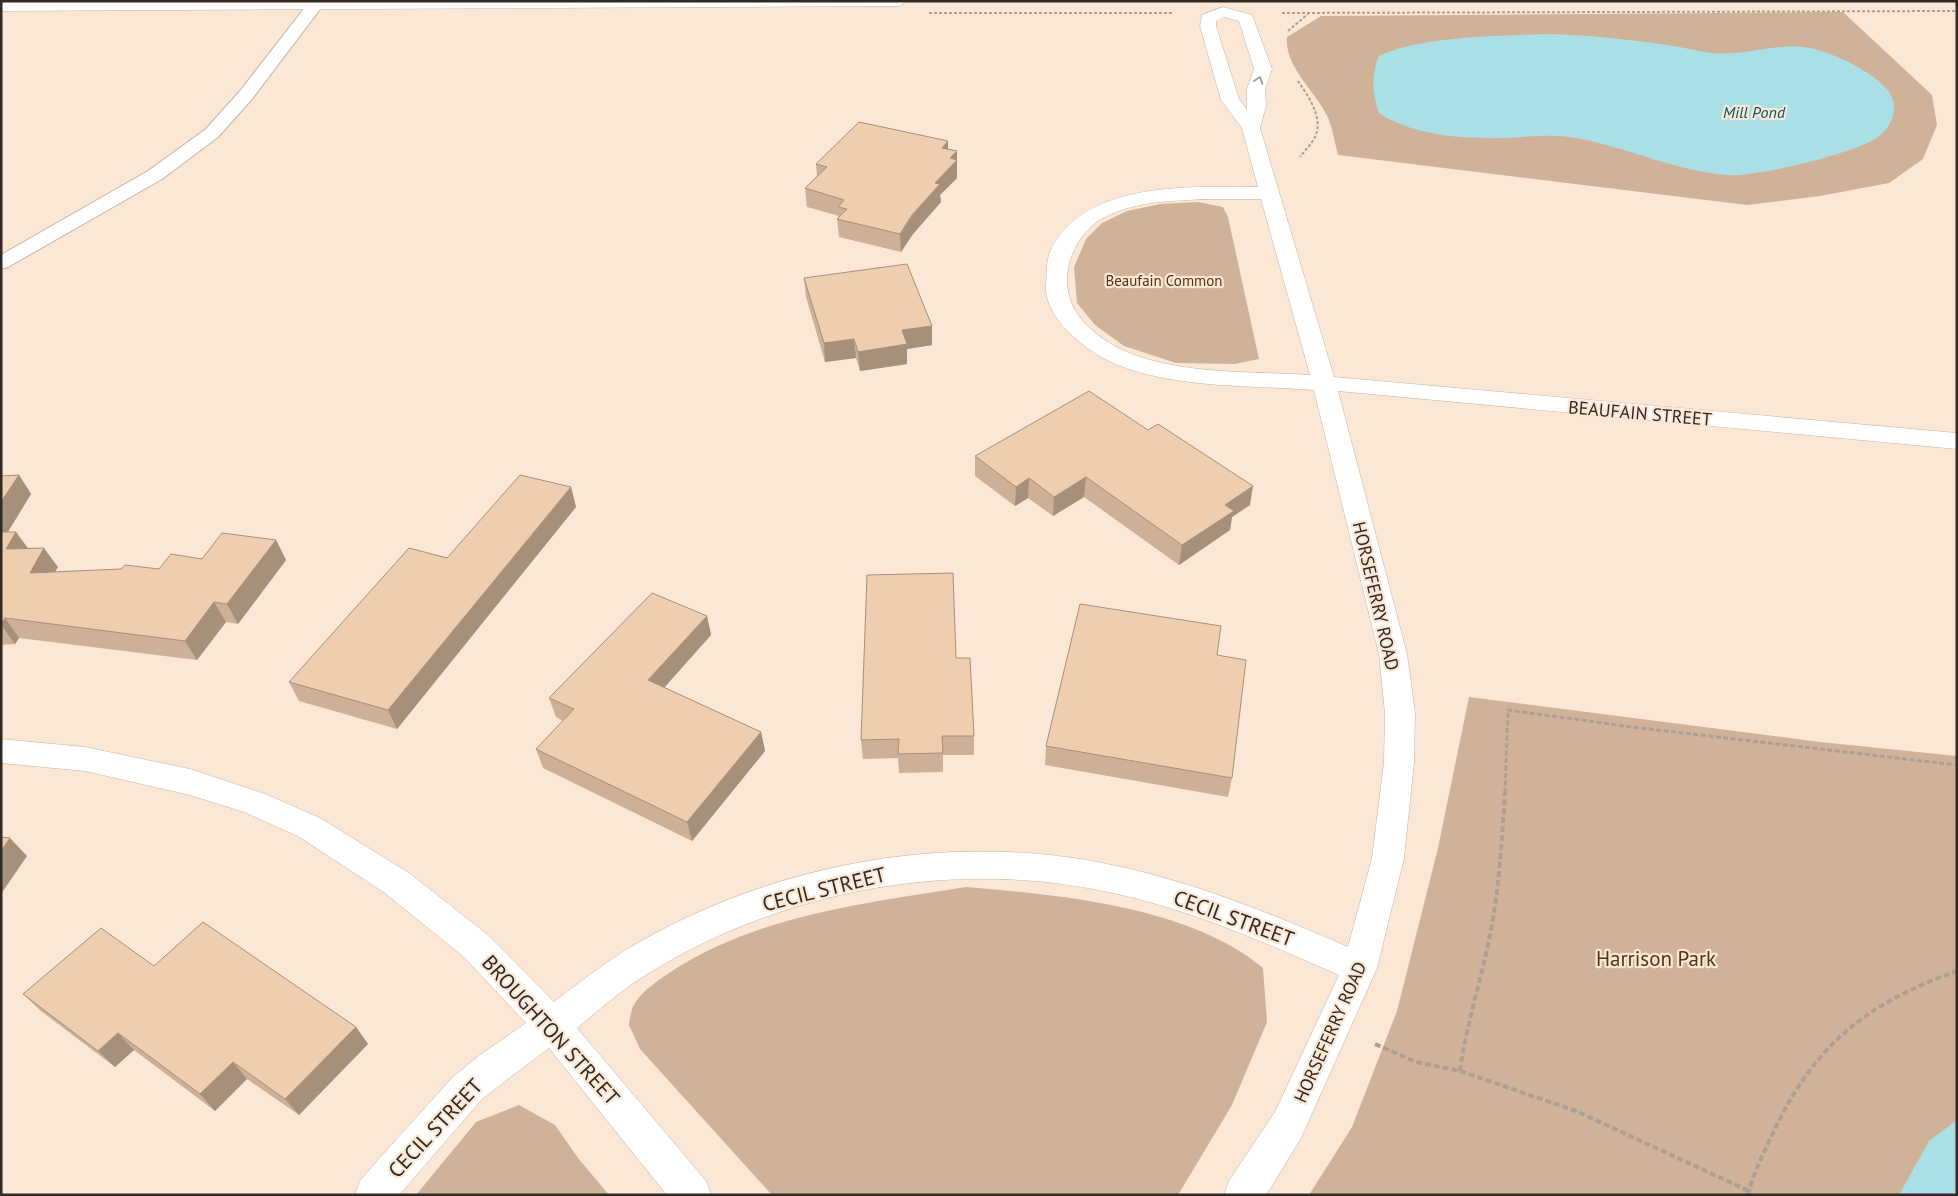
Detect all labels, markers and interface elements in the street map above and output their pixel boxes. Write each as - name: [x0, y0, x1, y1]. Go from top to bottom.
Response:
- one-way arrow: [1253, 77, 1263, 85]
- water label: Mill Pond: [1723, 102, 1786, 122]
- park label: Beaufain Common: [1105, 271, 1223, 290]
- street label: BEAUFAIN STREET: [1567, 395, 1713, 431]
- street label: HORSEFERRY ROAD: [1348, 519, 1404, 673]
- street label: CECIL STREET: [759, 861, 889, 917]
- street label: CECIL STREET: [1170, 884, 1298, 952]
- park label: Harrison Park: [1596, 945, 1716, 972]
- street label: BROUGHTON STREET: [476, 949, 626, 1111]
- street label: HORSEFERRY ROAD: [1289, 958, 1371, 1106]
- street label: CECIL STREET: [382, 1072, 488, 1183]

